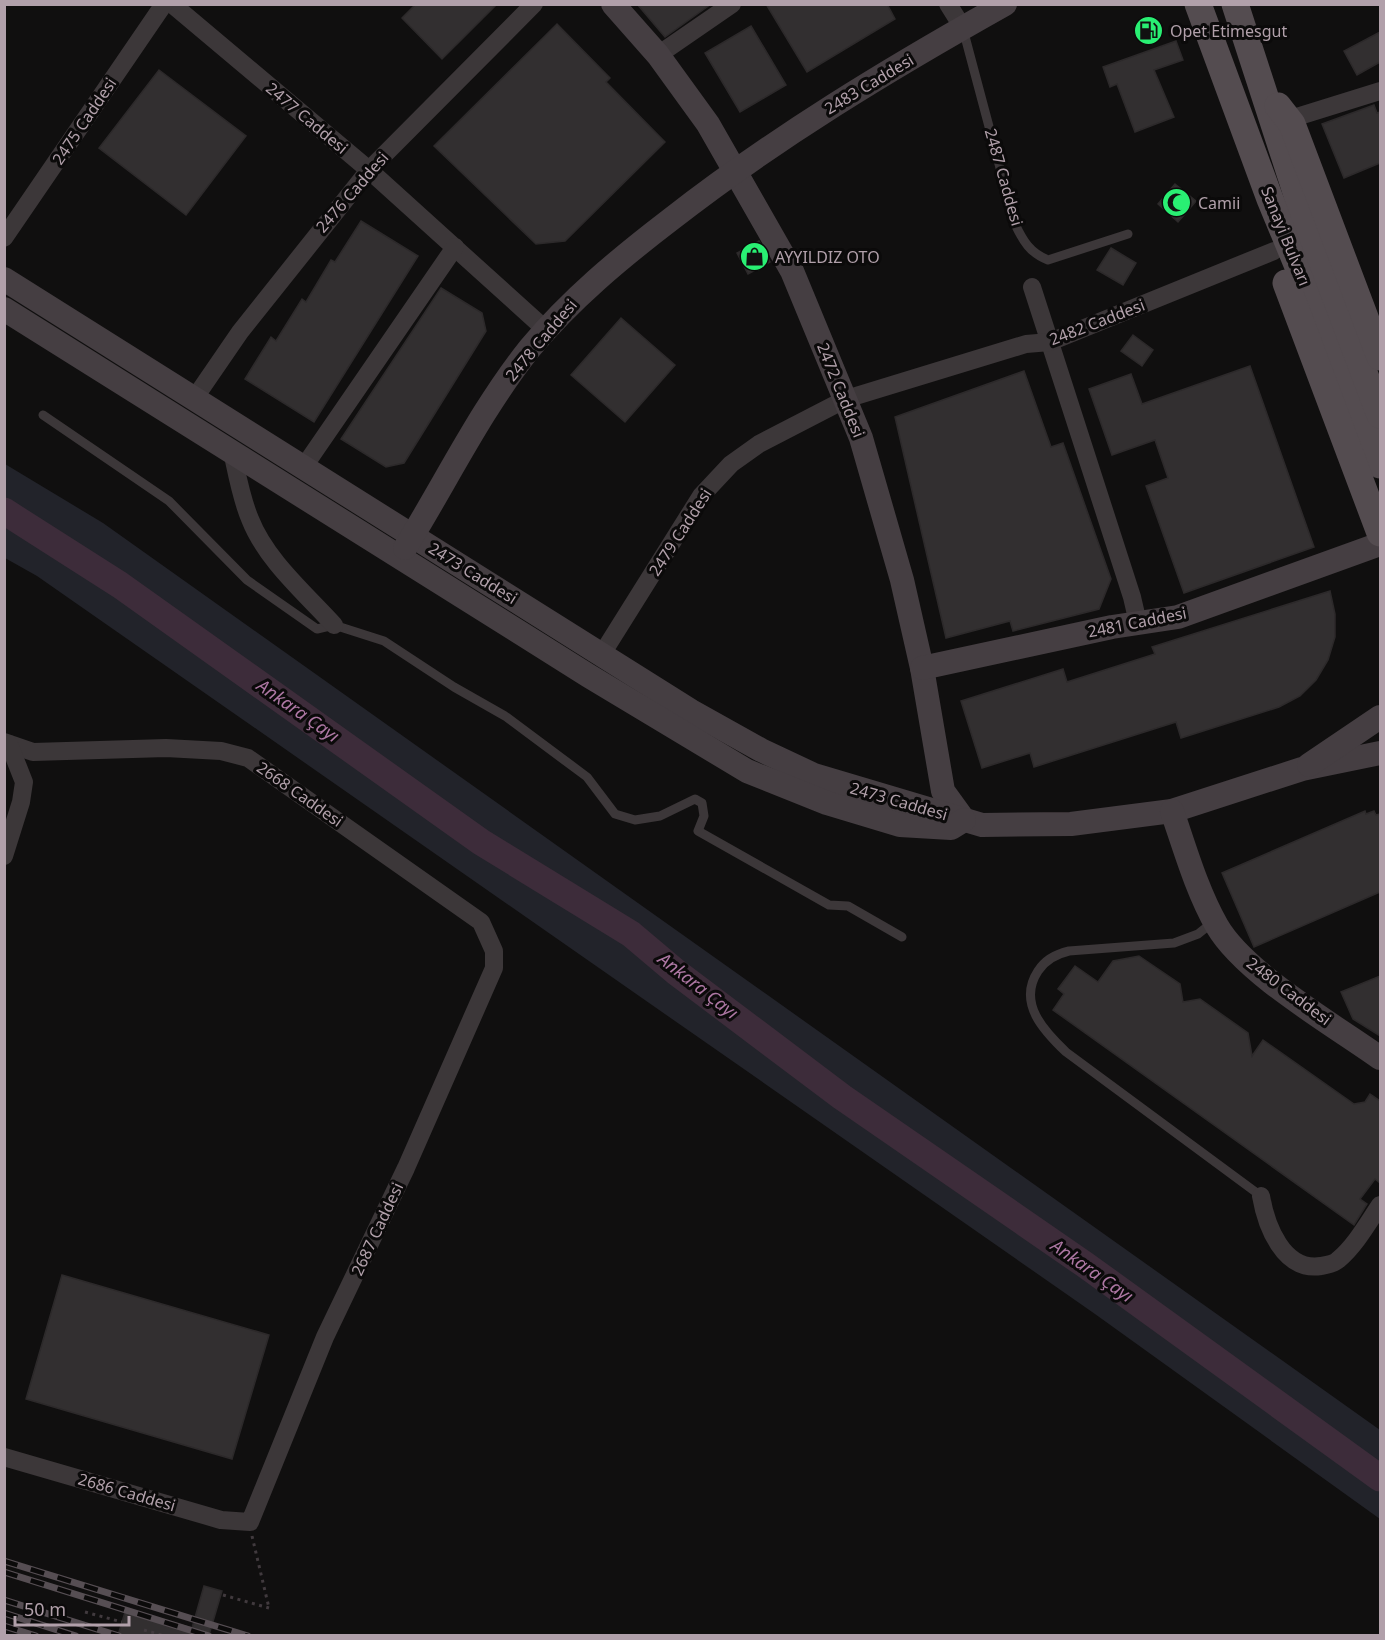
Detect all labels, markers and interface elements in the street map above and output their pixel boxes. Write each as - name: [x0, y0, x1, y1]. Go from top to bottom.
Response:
- fuel station icon: Opet Etimesgut: [1133, 15, 1165, 47]
- place label: Opet Etimesgut: [1170, 20, 1287, 42]
- street label: 2483 Caddesi: [820, 49, 918, 119]
- street label: 2475 Caddesi: [47, 73, 121, 169]
- street label: 2477 Caddesi: [261, 77, 353, 159]
- street label: 2487 Caddesi: [980, 126, 1028, 228]
- street label: 2476 Caddesi: [311, 147, 393, 237]
- street label: Sanayi Bulvarı: [1256, 183, 1316, 289]
- mosque icon: Camii: [1161, 187, 1193, 219]
- place label: Camii: [1198, 192, 1240, 214]
- shop icon: AYYILDIZ OTO: [738, 241, 770, 273]
- place label: AYYILDIZ OTO: [775, 246, 880, 268]
- street label: 2478 Caddesi: [500, 294, 582, 386]
- street label: 2482 Caddesi: [1046, 294, 1148, 350]
- street label: 2472 Caddesi: [812, 339, 870, 441]
- street label: 2479 Caddesi: [643, 484, 717, 580]
- street label: 2473 Caddesi: [425, 537, 521, 609]
- street label: 2481 Caddesi: [1086, 602, 1188, 642]
- water label: Ankara Çayı: [251, 672, 345, 748]
- street label: 2668 Caddesi: [253, 756, 347, 832]
- street label: 2473 Caddesi: [848, 777, 950, 825]
- water label: Ankara Çayı: [652, 945, 744, 1024]
- street label: 2480 Caddesi: [1242, 952, 1336, 1030]
- street label: 2687 Caddesi: [346, 1179, 408, 1279]
- water label: Ankara Çayı: [1045, 1232, 1139, 1308]
- street label: 2686 Caddesi: [76, 1468, 178, 1516]
- scale bar: [15, 1589, 129, 1627]
- text: 50 m: [24, 1597, 66, 1621]

